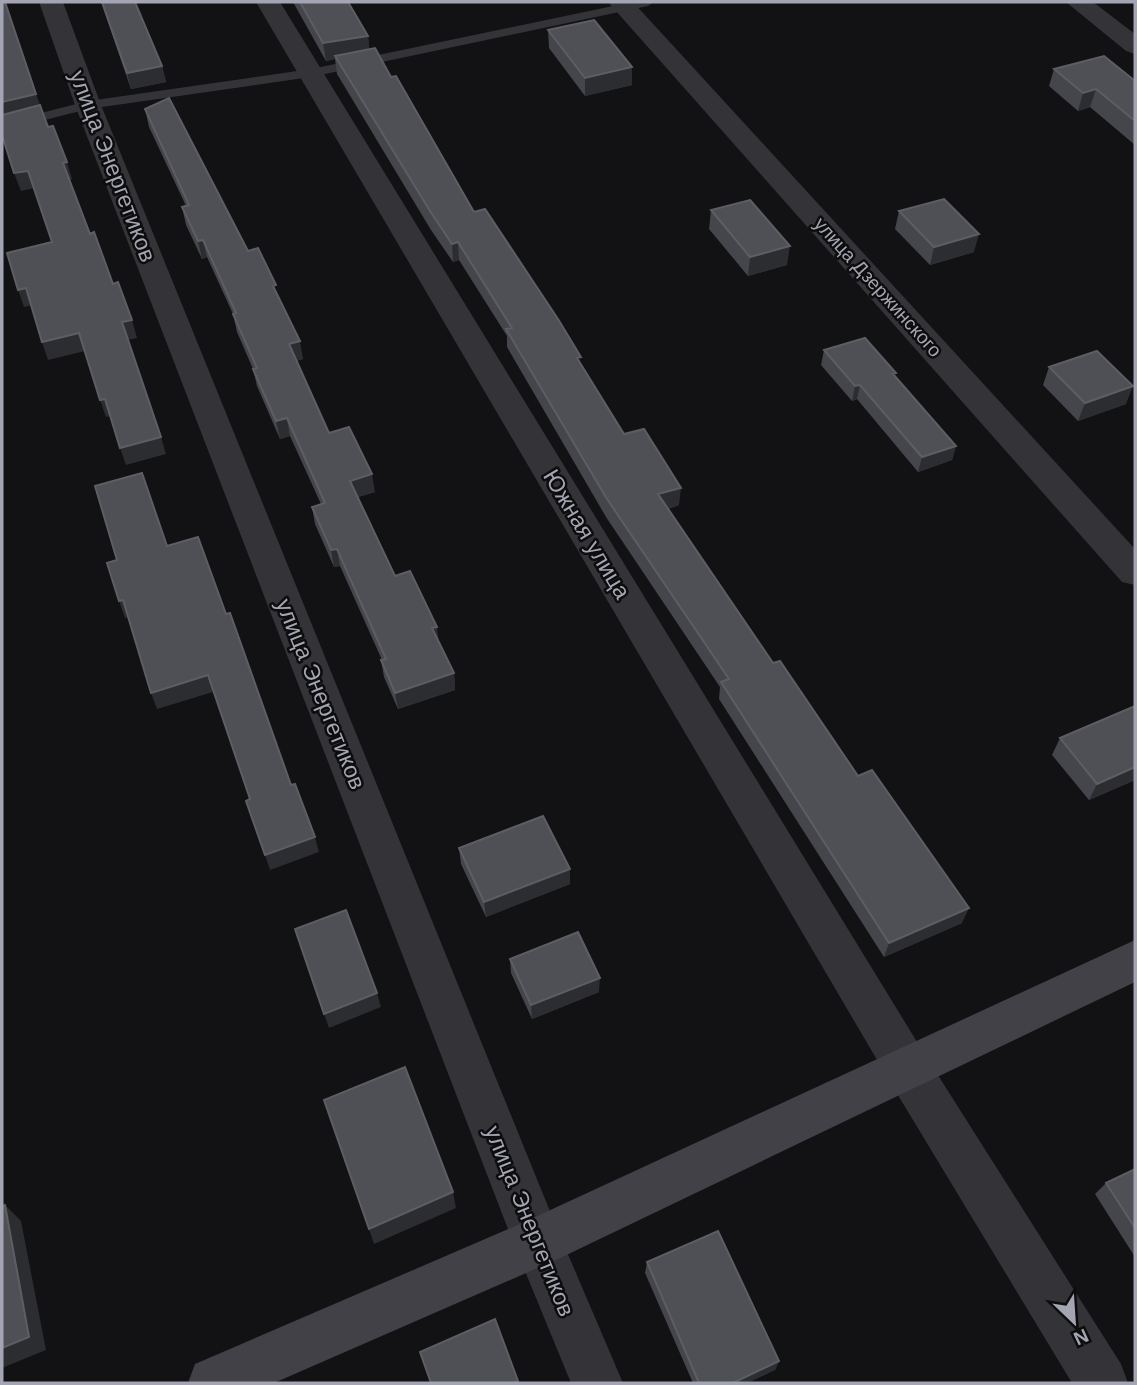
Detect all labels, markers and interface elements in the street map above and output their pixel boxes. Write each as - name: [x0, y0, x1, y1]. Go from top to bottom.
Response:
- street label: улица Энергетиков: [64, 67, 162, 265]
- street label: улица Дзержинского: [810, 213, 946, 361]
- street label: Южная улица: [538, 465, 636, 604]
- street label: улица Энергетиков: [271, 595, 371, 793]
- street label: улица Энергетиков: [480, 1122, 580, 1320]
- north arrow: [1039, 1287, 1109, 1357]
- text: N: [1070, 1325, 1092, 1349]

